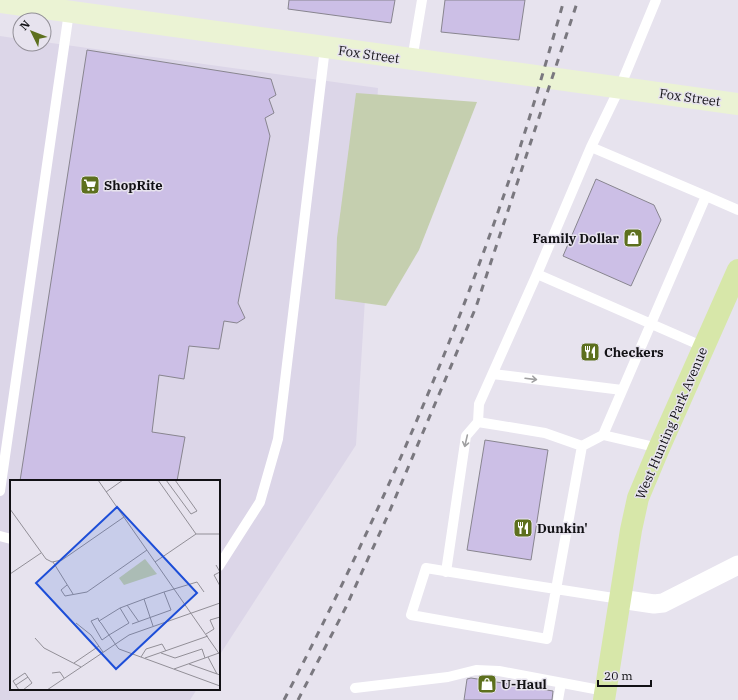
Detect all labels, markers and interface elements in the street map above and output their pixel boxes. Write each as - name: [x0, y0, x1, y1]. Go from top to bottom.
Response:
- north arrow: [12, 12, 52, 52]
- text: N: [17, 17, 33, 33]
- street label: Fox Street: [337, 42, 401, 67]
- street label: Fox Street: [658, 85, 722, 110]
- supermarket icon: ShopRite: [79, 174, 101, 196]
- place label: ShopRite: [104, 177, 163, 194]
- shop icon: Family Dollar: [622, 227, 644, 249]
- place label: Family Dollar: [532, 230, 620, 247]
- restaurant icon: Checkers: [579, 341, 601, 363]
- place label: Checkers: [604, 344, 664, 361]
- street label: West Hunting Park Avenue: [632, 345, 711, 502]
- one-way arrow: [524, 375, 537, 383]
- one-way arrow: [461, 434, 469, 447]
- inset map: [10, 480, 220, 690]
- restaurant icon: Dunkin': [512, 517, 534, 539]
- place label: Dunkin': [537, 520, 588, 537]
- scale bar: [598, 662, 651, 688]
- text: 20 m: [604, 668, 633, 683]
- shop icon: U-Haul: [476, 673, 498, 695]
- place label: U-Haul: [501, 676, 547, 693]

